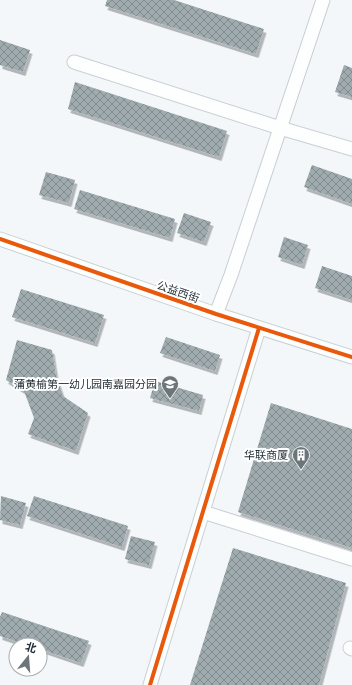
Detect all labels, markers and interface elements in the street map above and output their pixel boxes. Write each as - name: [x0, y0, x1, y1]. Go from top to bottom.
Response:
- street label: 公益西街: [155, 278, 201, 306]
- school or university icon: 蒲黄榆第一幼儿园南嘉园分园: [160, 374, 180, 399]
- place label: 蒲黄榆第一幼儿园南嘉园分园: [14, 377, 157, 392]
- building icon: 华联商厦: [291, 445, 311, 470]
- place label: 华联商厦: [244, 448, 288, 463]
- north arrow: [8, 637, 48, 677]
- text: 北: [23, 639, 38, 657]

